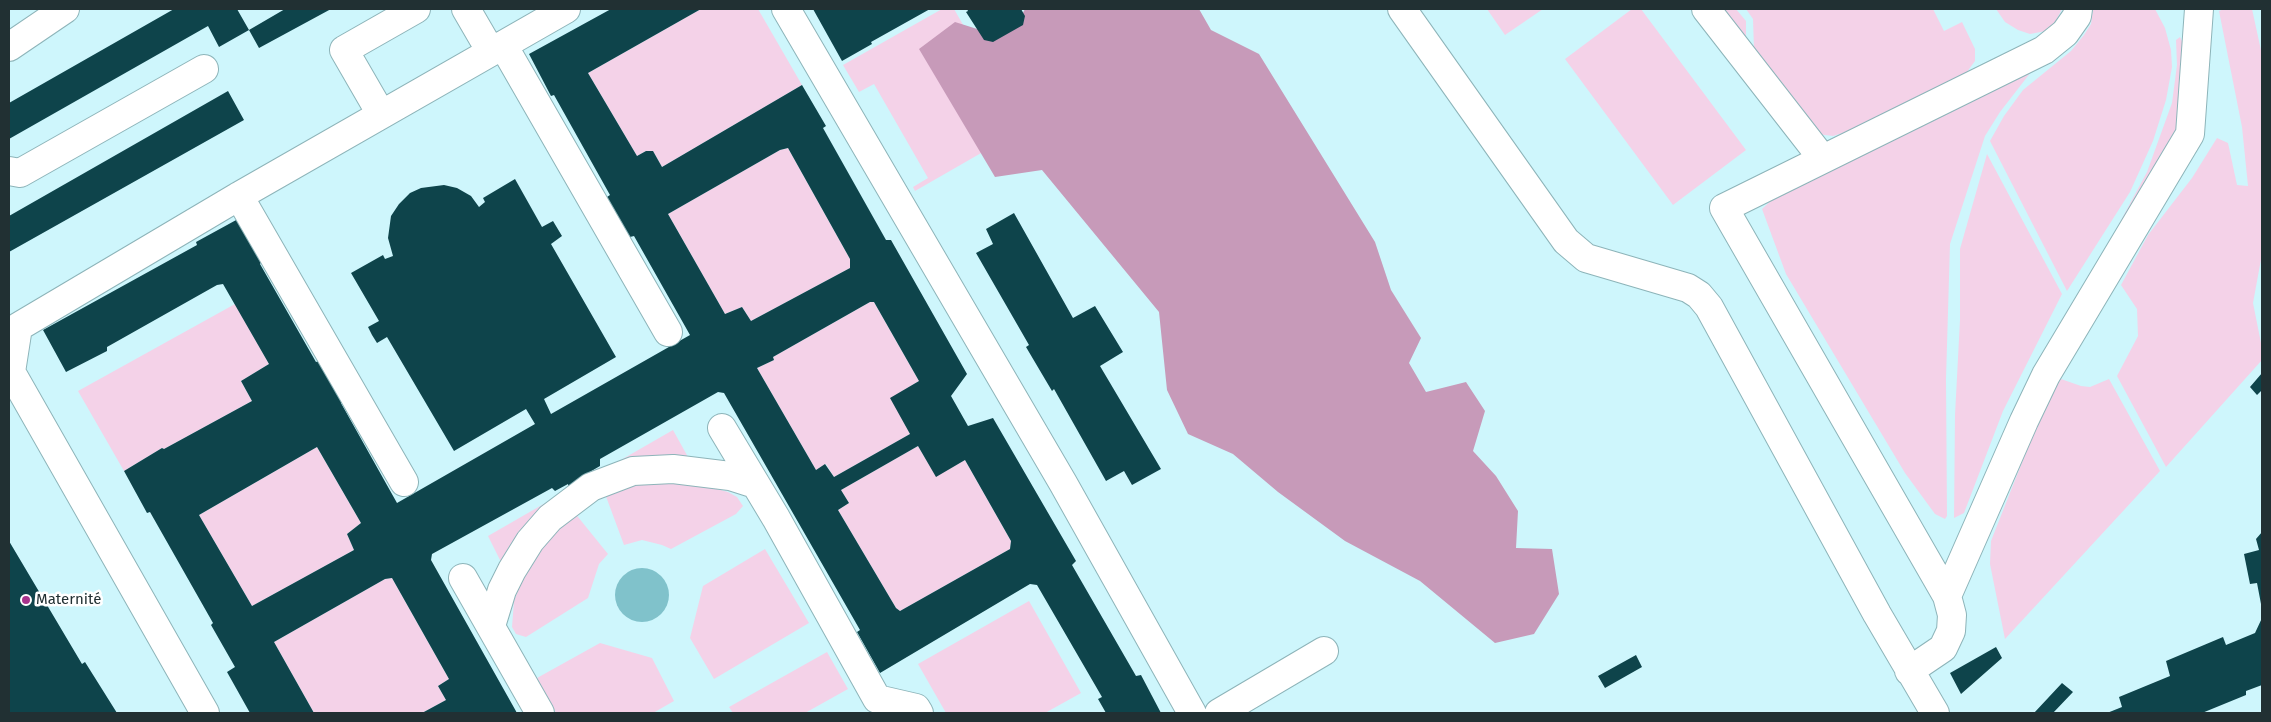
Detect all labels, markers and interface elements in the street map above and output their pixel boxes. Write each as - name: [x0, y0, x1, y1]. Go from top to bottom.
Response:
- place label: Maternité: [36, 591, 101, 609]
- marker: Maternité: [20, 594, 32, 606]

